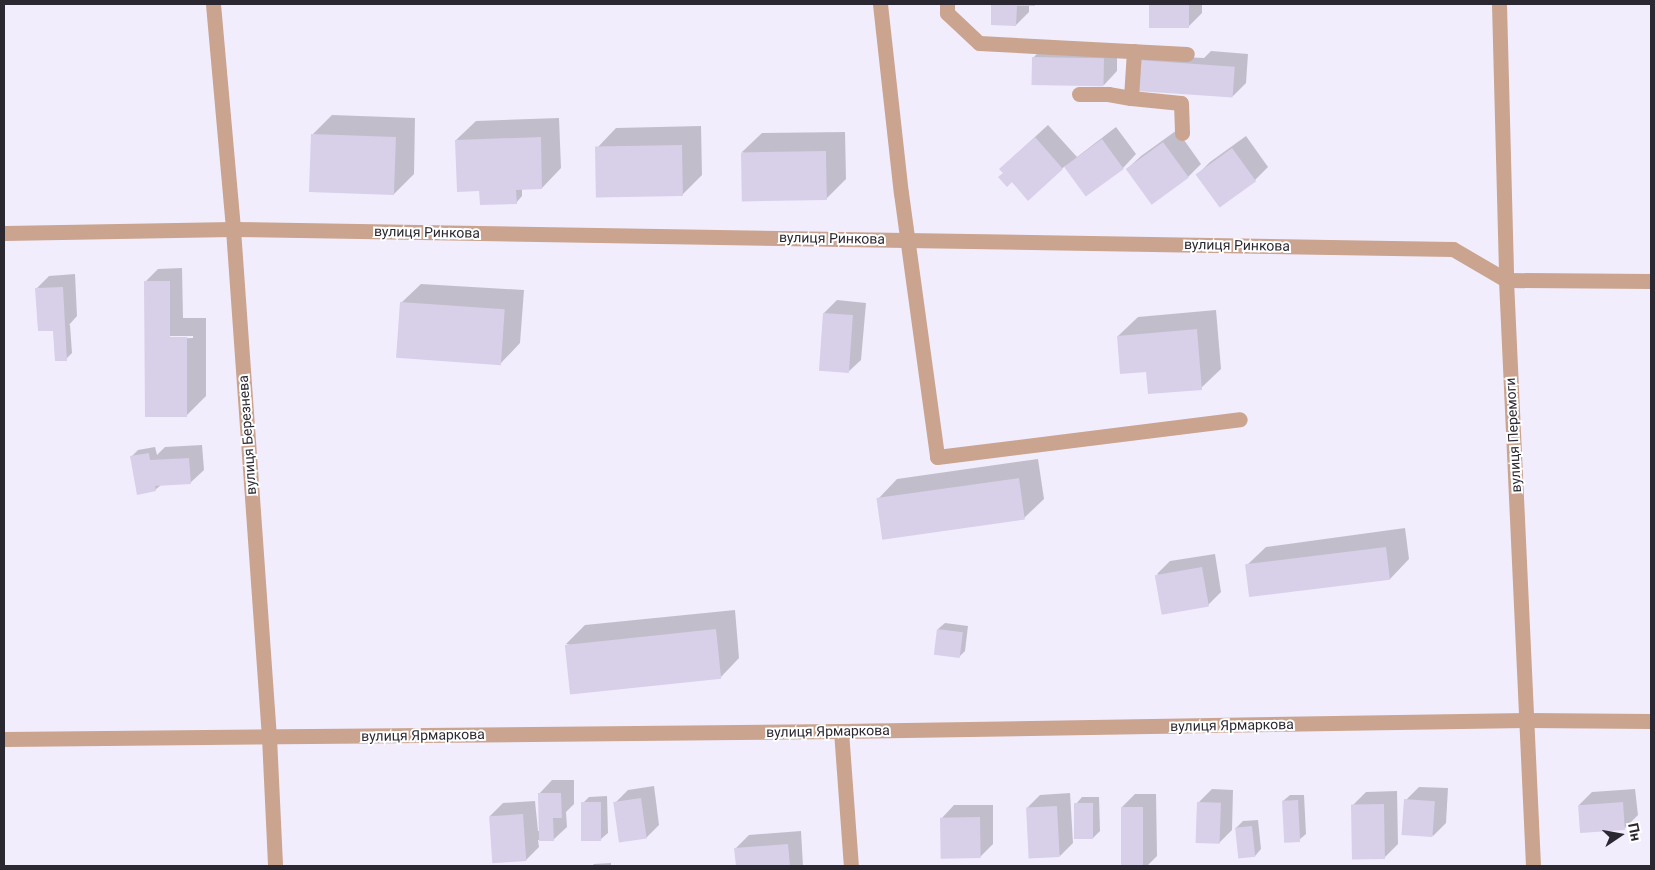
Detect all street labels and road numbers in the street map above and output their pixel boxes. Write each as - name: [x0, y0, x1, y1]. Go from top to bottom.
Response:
- street label: вулиця Ринкова: [374, 223, 480, 241]
- street label: вулиця Ринкова: [779, 229, 885, 247]
- street label: вулиця Ринкова: [1184, 236, 1290, 254]
- street label: вулиця Березнева: [234, 375, 260, 495]
- street label: вулиця Перемоги: [1502, 377, 1524, 493]
- street label: вулиця Ярмаркова: [1170, 716, 1294, 734]
- street label: вулиця Ярмаркова: [766, 722, 890, 740]
- street label: вулиця Ярмаркова: [361, 726, 485, 744]

